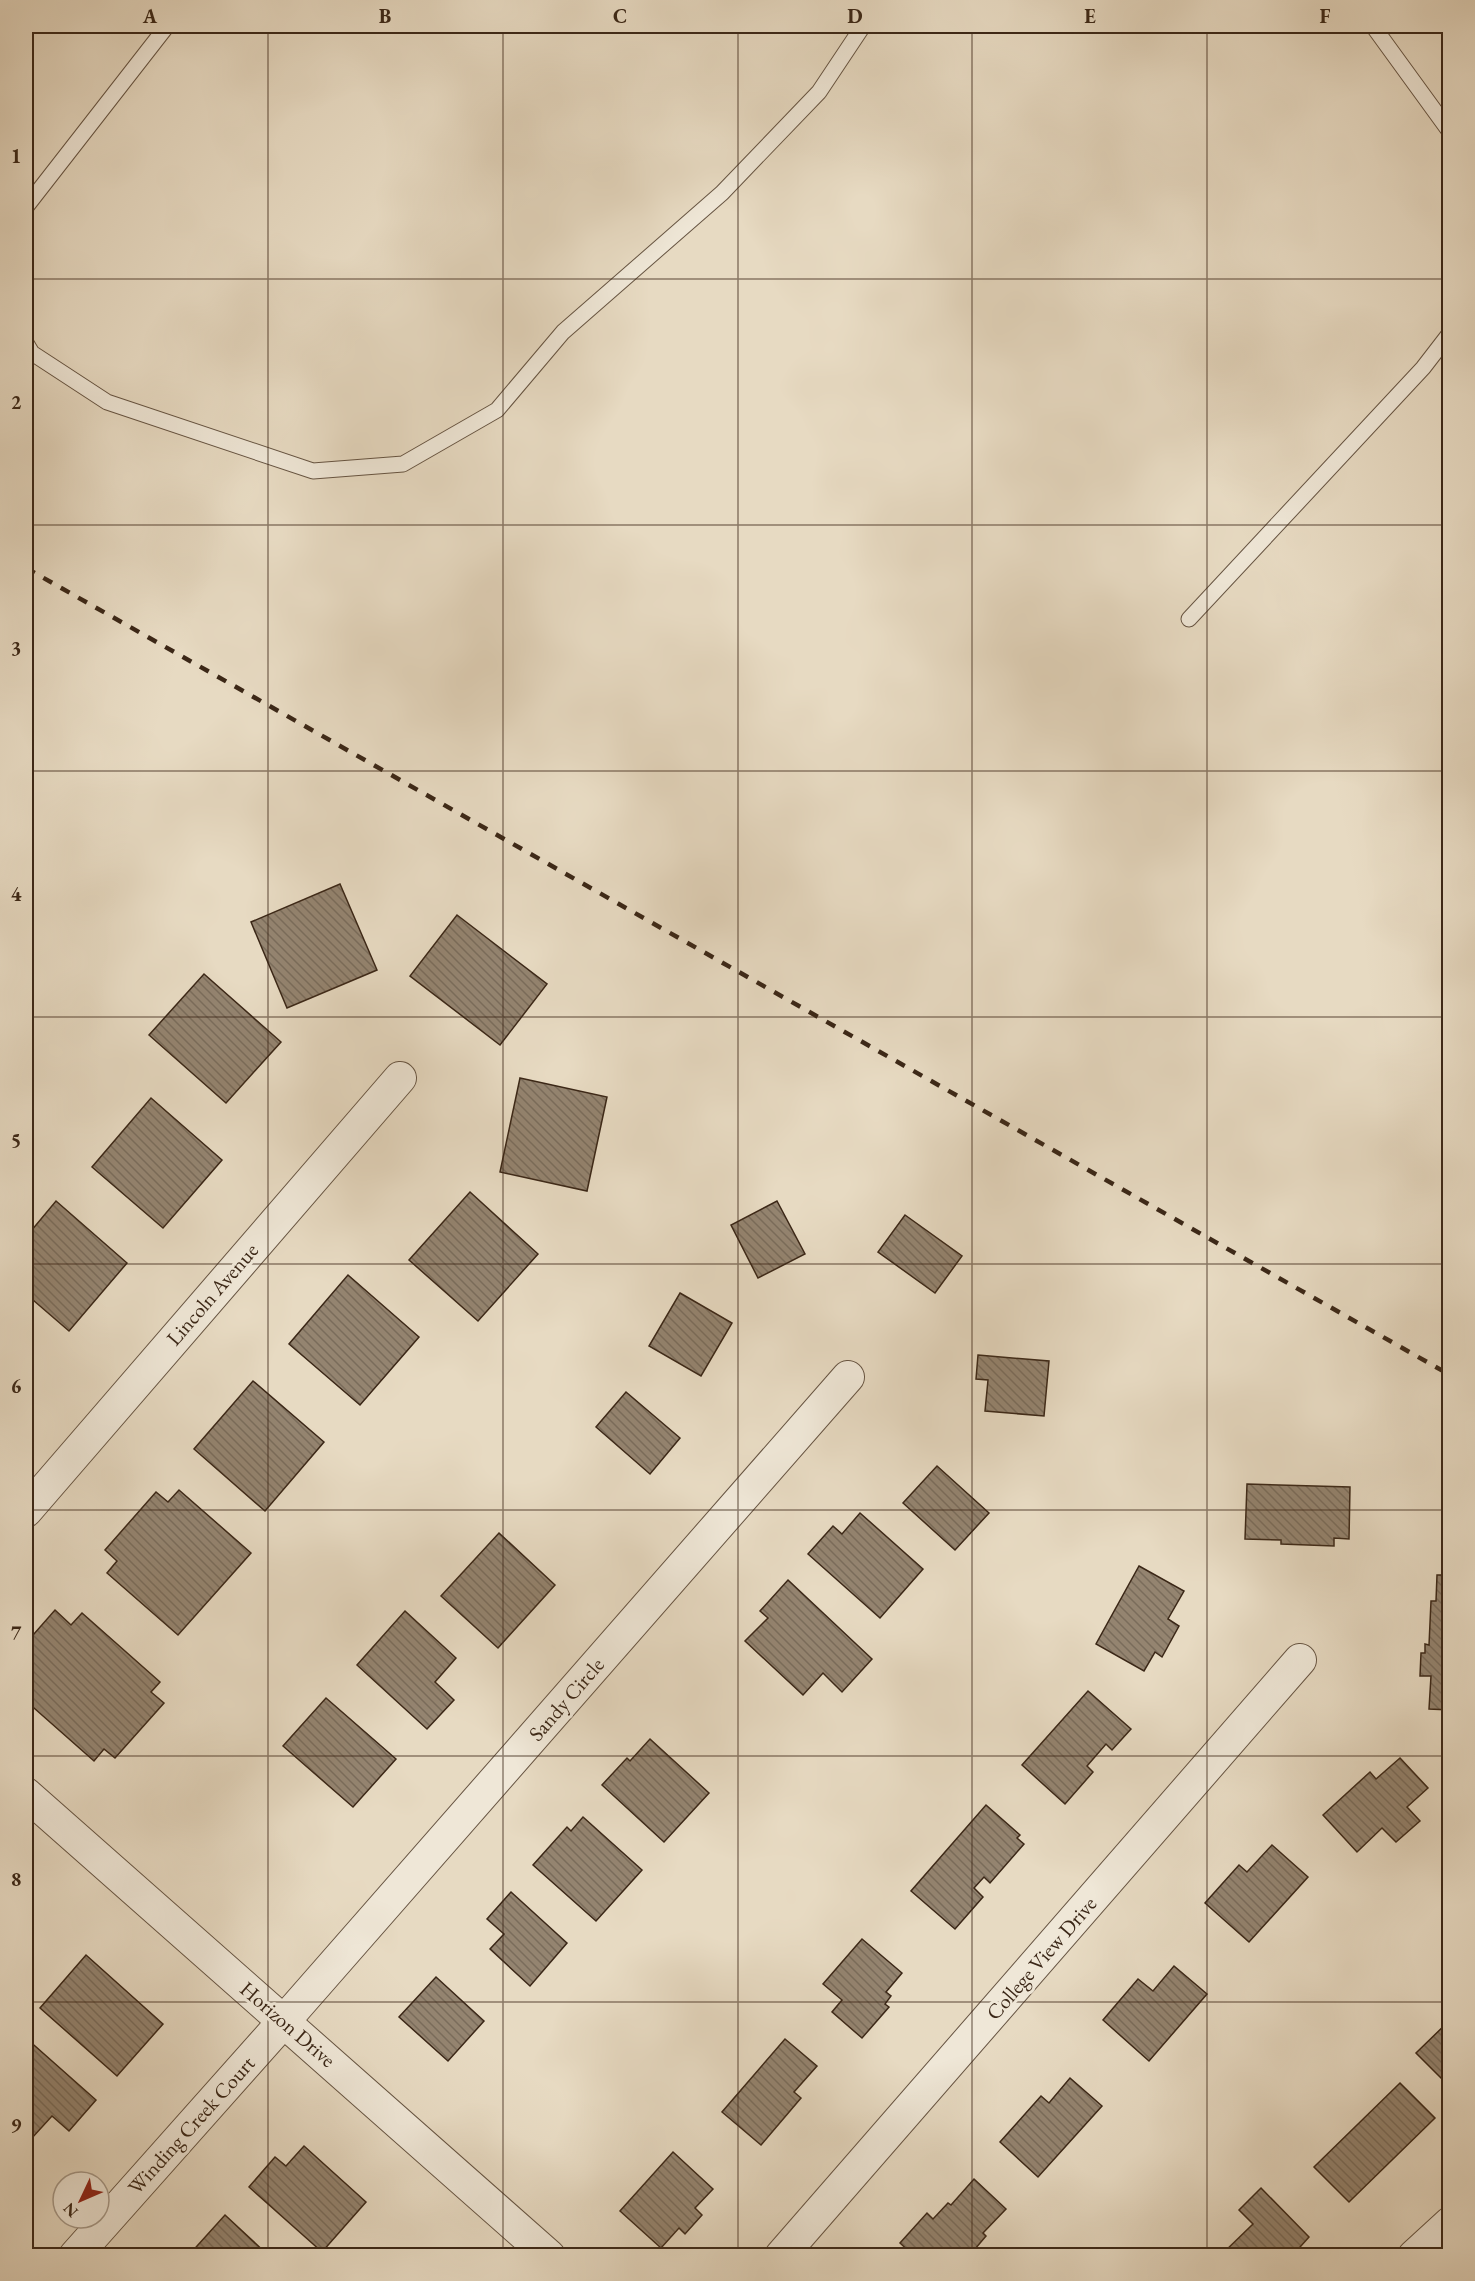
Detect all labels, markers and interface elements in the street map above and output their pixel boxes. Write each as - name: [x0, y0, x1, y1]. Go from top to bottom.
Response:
- text: A: [142, 3, 158, 29]
- text: B: [379, 3, 391, 29]
- text: C: [613, 3, 627, 29]
- text: D: [847, 3, 863, 29]
- text: E: [1084, 3, 1096, 29]
- text: F: [1320, 3, 1331, 29]
- text: 1: [11, 143, 21, 169]
- text: 2: [11, 389, 22, 415]
- text: 3: [11, 635, 21, 661]
- text: 4: [11, 881, 22, 907]
- text: 5: [11, 1127, 21, 1153]
- street label: Lincoln Avenue: [160, 1237, 264, 1351]
- text: 6: [11, 1373, 22, 1399]
- text: 7: [11, 1620, 22, 1646]
- street label: Sandy Circle: [522, 1652, 610, 1746]
- text: 8: [11, 1866, 21, 1892]
- street label: College View Drive: [980, 1891, 1102, 2025]
- street label: Horizon Drive: [235, 1975, 341, 2073]
- street label: Winding Creek Court: [122, 2050, 261, 2200]
- text: 9: [11, 2112, 22, 2138]
- north arrow: [51, 2170, 111, 2230]
- text: N: [58, 2198, 83, 2222]

